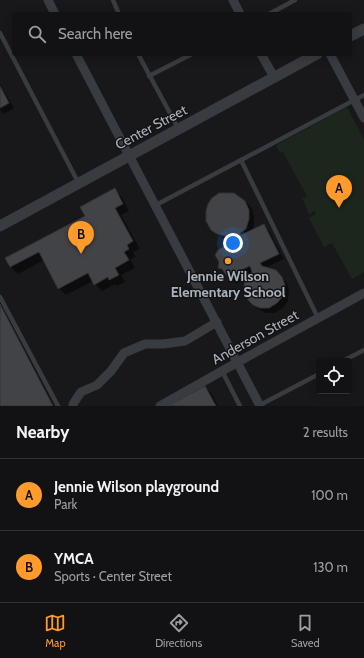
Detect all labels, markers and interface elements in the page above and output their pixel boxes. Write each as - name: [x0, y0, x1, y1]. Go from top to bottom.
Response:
- search box: [12, 12, 352, 56]
- icon: search: [26, 23, 48, 45]
- text: Search here: [58, 25, 133, 43]
- street label: Center Street: [112, 100, 190, 153]
- pin: A: [326, 175, 352, 208]
- pin: B: [68, 221, 94, 254]
- your location: [223, 233, 243, 253]
- marker: Jennie Wilson Elementary School: [223, 256, 233, 266]
- place label: Jennie Wilson Elementary School: [171, 267, 286, 301]
- street label: Anderson Street: [209, 306, 302, 368]
- map controls: [316, 358, 352, 394]
- button: locate: [316, 358, 352, 394]
- text: Nearby: [16, 422, 69, 442]
- text: 2 results: [303, 424, 348, 440]
- text: Jennie Wilson playground: [54, 478, 219, 496]
- text: A: [25, 487, 33, 503]
- text: 100 m: [311, 487, 348, 503]
- text: Park: [54, 496, 77, 512]
- text: YMCA: [54, 550, 94, 568]
- text: B: [25, 559, 33, 575]
- text: 130 m: [313, 559, 348, 575]
- text: Sports · Center Street: [54, 568, 172, 584]
- tab: Map: [44, 612, 66, 650]
- tab: Directions: [155, 612, 202, 650]
- tab: Saved: [291, 612, 320, 650]

